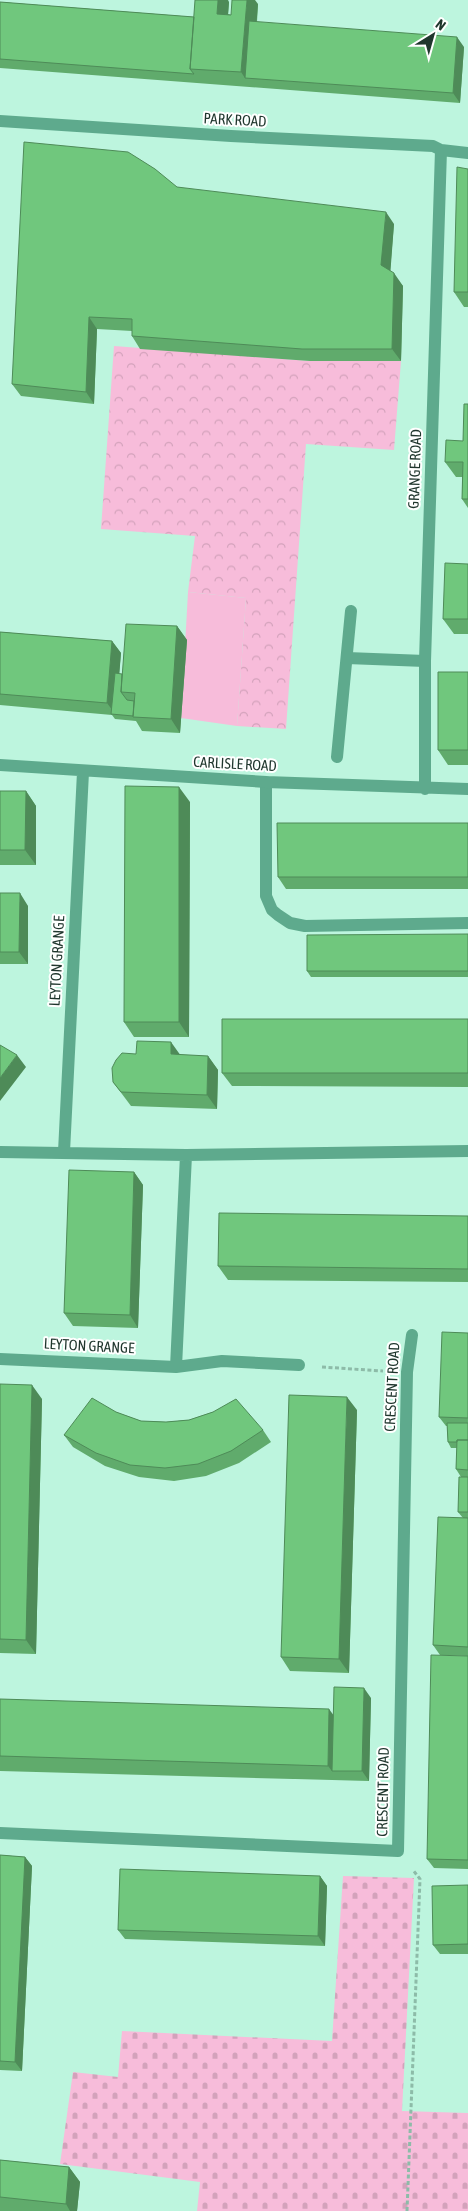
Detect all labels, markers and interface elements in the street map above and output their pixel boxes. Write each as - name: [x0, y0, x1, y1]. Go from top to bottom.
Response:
- north arrow: [408, 10, 458, 60]
- text: N: [433, 16, 449, 33]
- street label: PARK ROAD: [203, 109, 267, 130]
- street label: GRANGE ROAD: [405, 429, 424, 509]
- street label: CARLISLE ROAD: [193, 753, 277, 774]
- street label: LEYTON GRANGE: [46, 915, 67, 1007]
- street label: LEYTON GRANGE: [43, 1335, 135, 1356]
- street label: CRESCENT ROAD: [381, 1342, 402, 1432]
- street label: CRESCENT ROAD: [373, 1747, 392, 1837]

